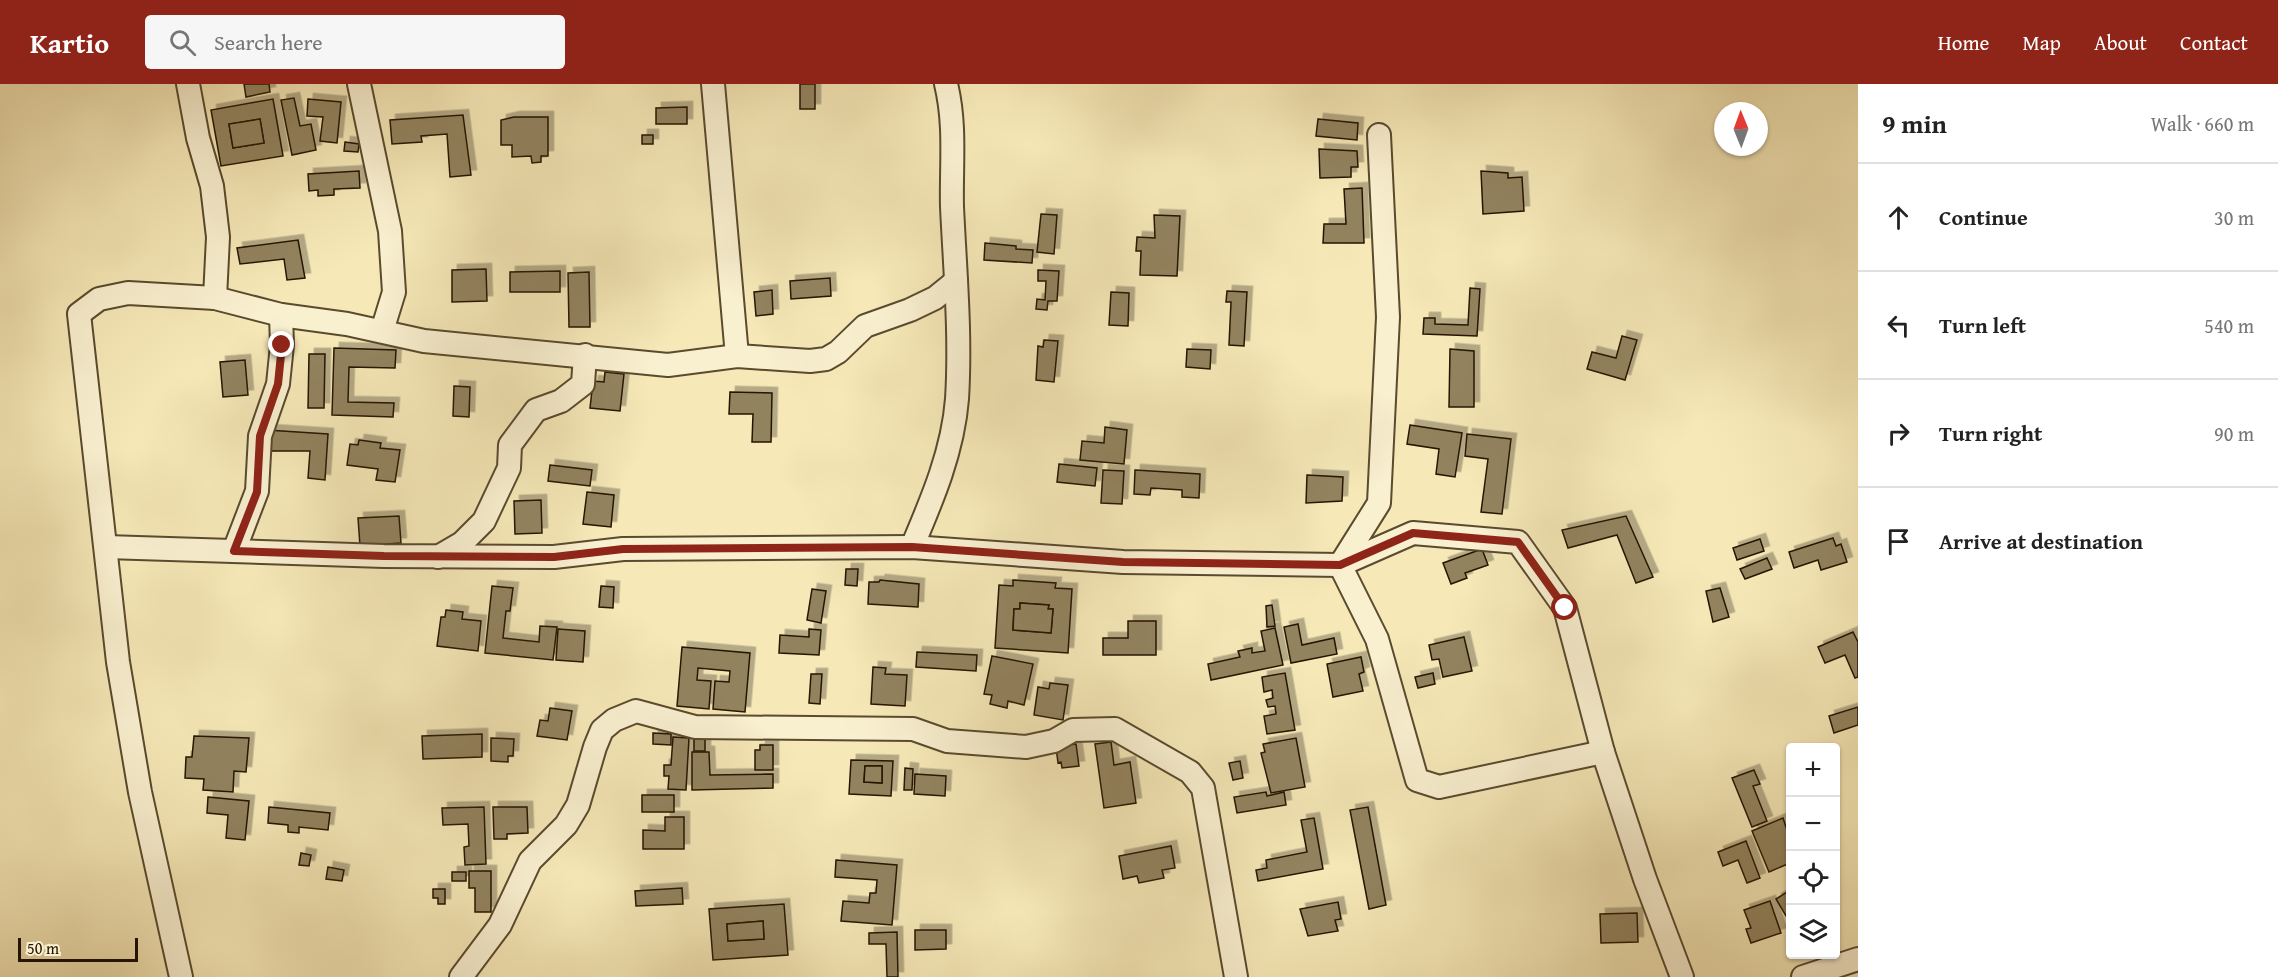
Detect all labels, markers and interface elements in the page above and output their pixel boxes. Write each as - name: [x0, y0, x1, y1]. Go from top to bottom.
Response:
- search box: [145, 15, 565, 69]
- text: Kartio: [30, 22, 109, 63]
- icon: search: [166, 26, 199, 59]
- text: Search here: [214, 26, 323, 58]
- text: Home: [1938, 27, 1989, 58]
- text: Map: [2022, 27, 2061, 58]
- text: About: [2094, 27, 2147, 58]
- text: Contact: [2180, 27, 2248, 58]
- north arrow: [1714, 102, 1768, 156]
- text: 9 min: [1882, 104, 1947, 143]
- text: Walk · 660 m: [2151, 109, 2254, 138]
- icon: ahead: [1882, 201, 1915, 234]
- text: Continue: [1939, 201, 2028, 233]
- text: 30 m: [2214, 203, 2254, 232]
- icon: left: [1882, 309, 1915, 342]
- text: Turn left: [1939, 309, 2026, 341]
- text: 540 m: [2204, 311, 2254, 340]
- route end: [268, 331, 294, 357]
- icon: right: [1882, 417, 1915, 450]
- text: Turn right: [1939, 417, 2042, 449]
- text: 90 m: [2214, 419, 2254, 448]
- icon: arrive: [1882, 525, 1915, 558]
- text: Arrive at destination: [1939, 525, 2143, 557]
- route start: [1551, 594, 1577, 620]
- map controls: [1786, 743, 1840, 959]
- button: +: [1786, 743, 1840, 797]
- button: −: [1786, 797, 1840, 851]
- button: locate: [1786, 851, 1840, 905]
- button: layers: [1786, 905, 1840, 959]
- scale bar: [18, 935, 138, 962]
- text: 50 m: [27, 936, 59, 960]

